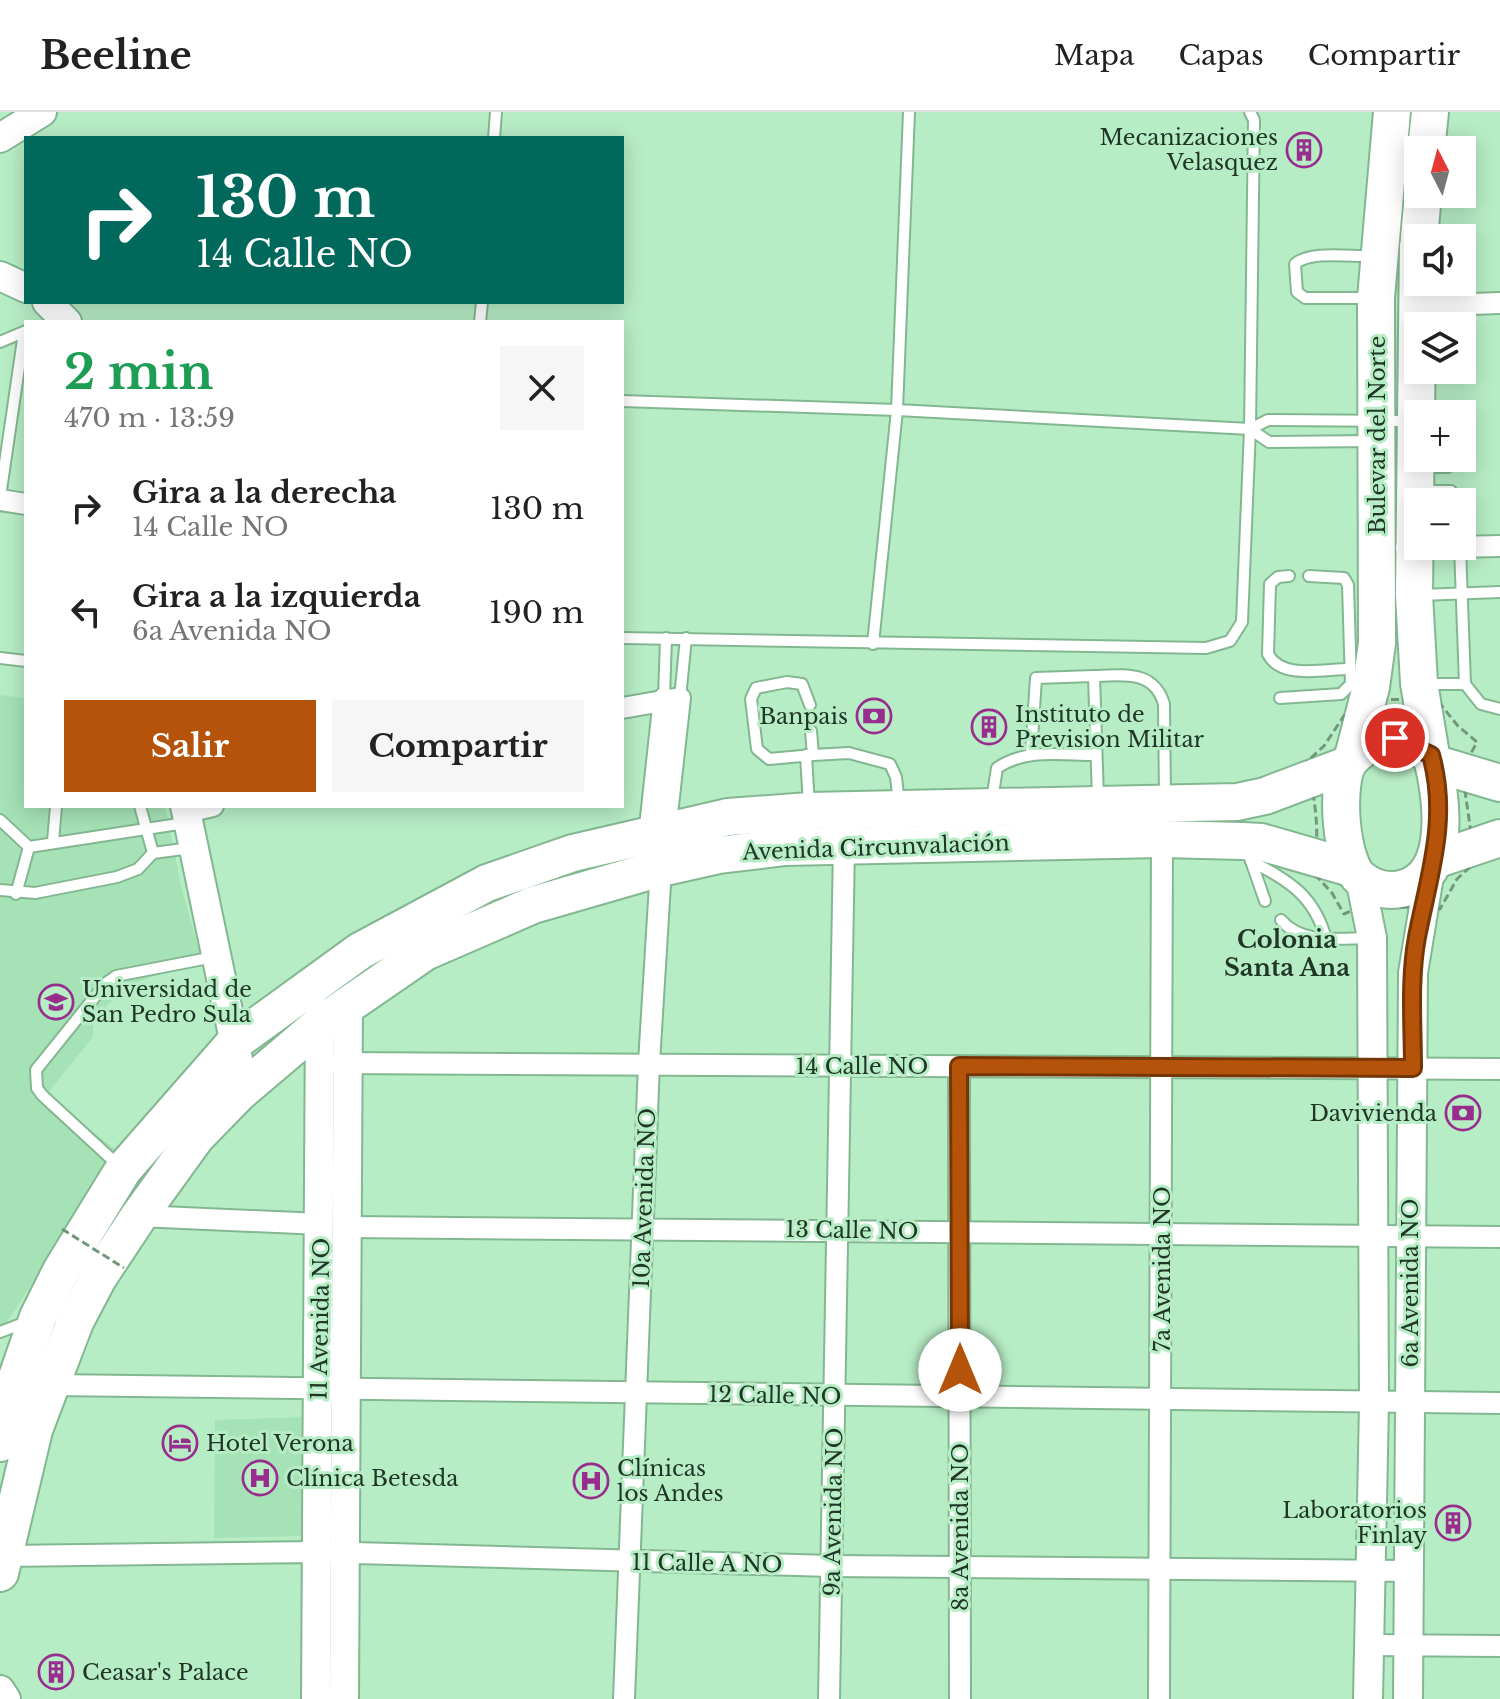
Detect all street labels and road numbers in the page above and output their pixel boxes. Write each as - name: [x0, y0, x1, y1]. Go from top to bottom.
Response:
- street label: Bulevar del Norte: [1364, 336, 1391, 534]
- street label: Avenida Circunvalación: [741, 829, 1010, 866]
- street label: 14 Calle NO: [796, 1053, 928, 1080]
- street label: 10a Avenida NO: [628, 1107, 661, 1289]
- street label: 7a Avenida NO: [1149, 1186, 1176, 1352]
- street label: 6a Avenida NO: [1397, 1199, 1424, 1367]
- street label: 13 Calle NO: [785, 1216, 919, 1245]
- street label: 11 Avenida NO: [306, 1238, 335, 1400]
- street label: 12 Calle NO: [708, 1381, 842, 1410]
- street label: 9a Avenida NO: [819, 1427, 848, 1597]
- street label: 8a Avenida NO: [947, 1443, 974, 1611]
- street label: 11 Calle A NO: [631, 1549, 783, 1578]

